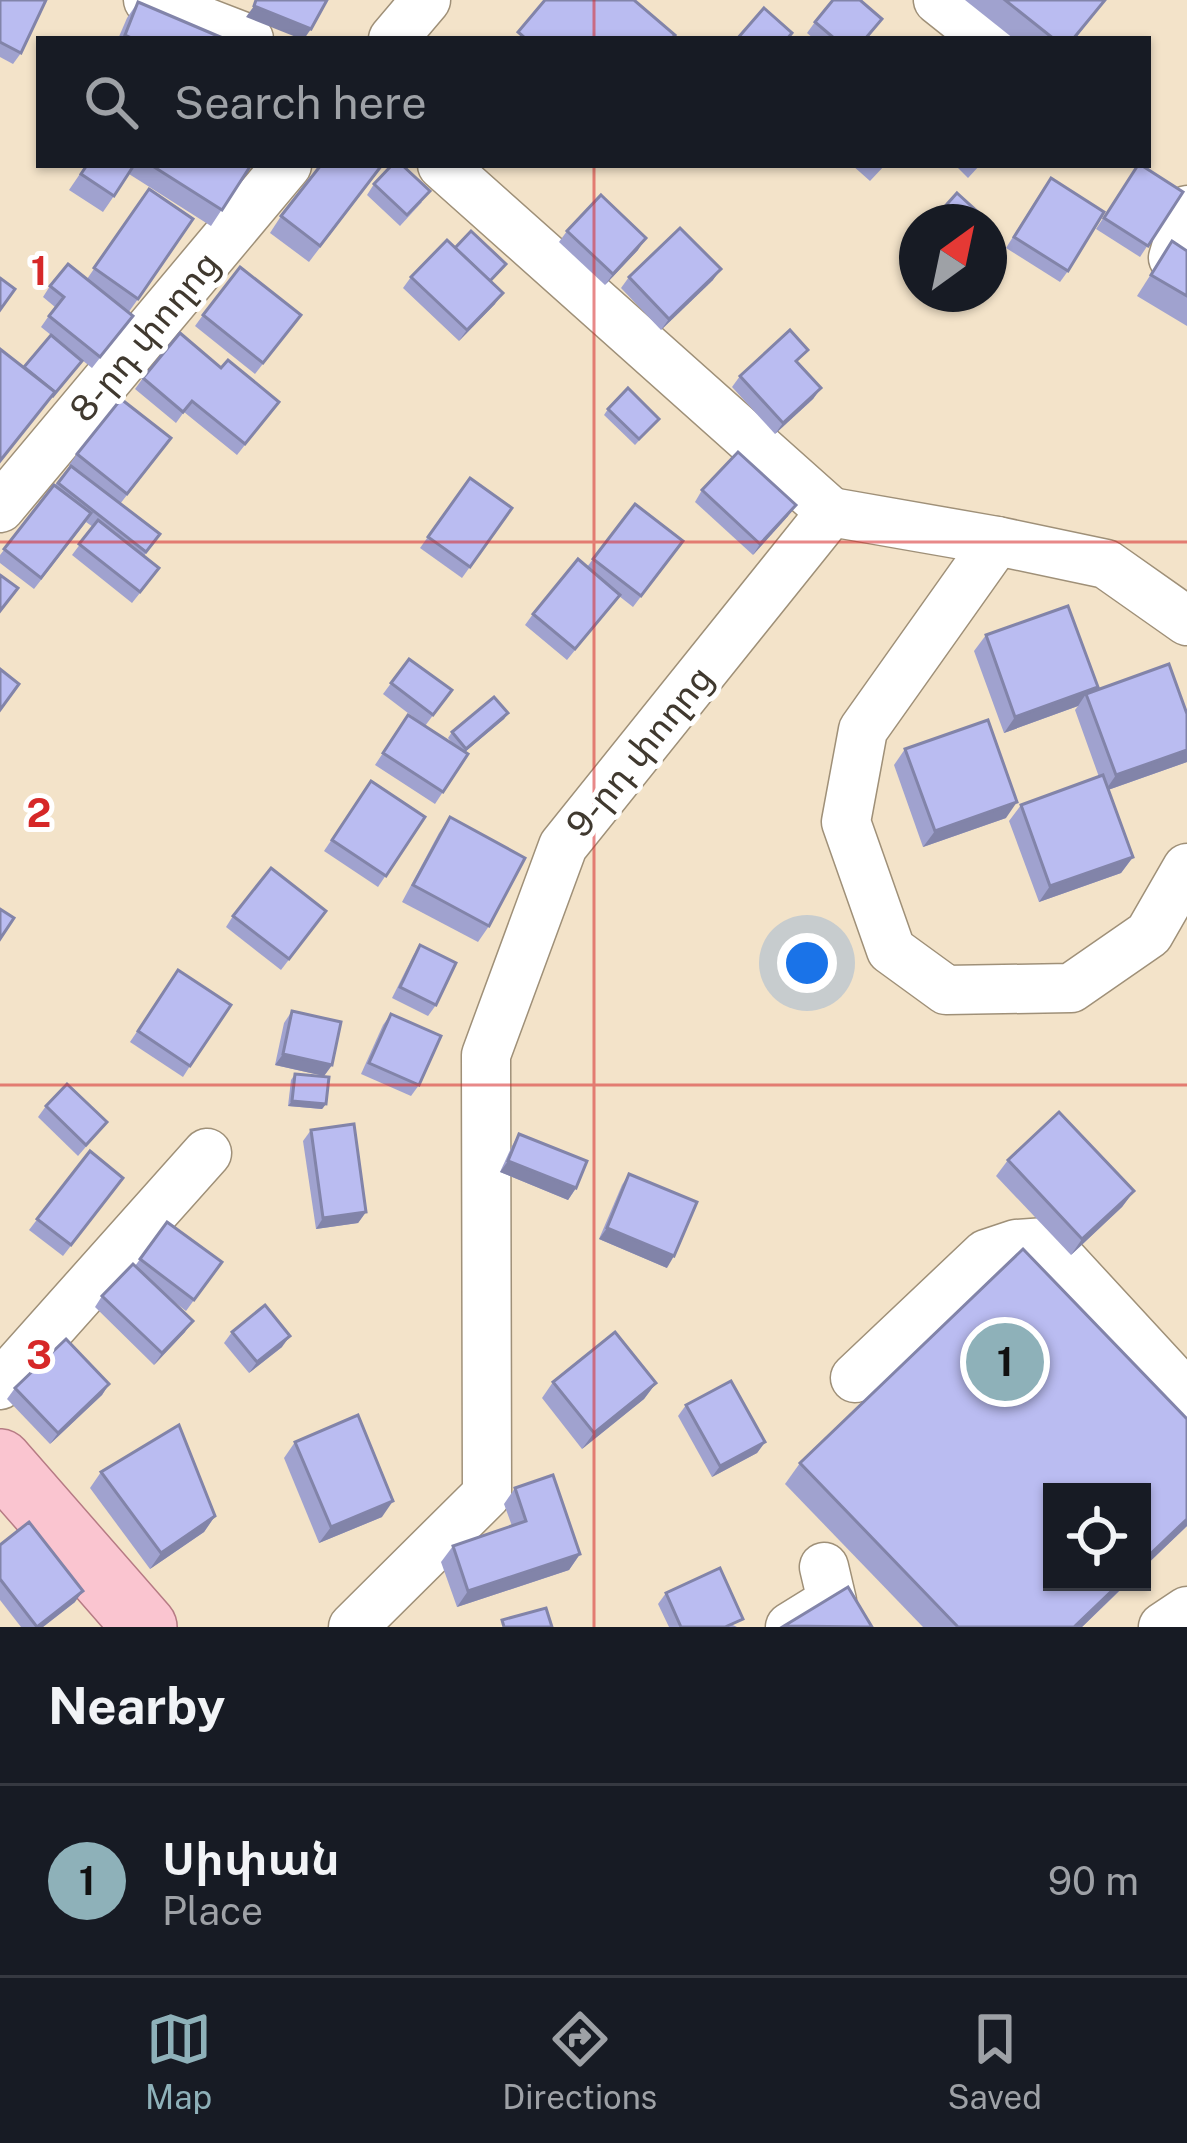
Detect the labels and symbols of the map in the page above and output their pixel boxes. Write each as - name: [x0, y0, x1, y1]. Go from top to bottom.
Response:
- north arrow: [899, 204, 1007, 312]
- street label: 8-րդ փողոց: [61, 242, 227, 430]
- text: 1: [31, 248, 47, 294]
- street label: 9-րդ փողոց: [557, 657, 721, 845]
- text: 2: [27, 790, 51, 836]
- your location: [777, 933, 837, 993]
- pin: 1: [966, 1317, 1044, 1407]
- text: 3: [26, 1332, 52, 1378]

